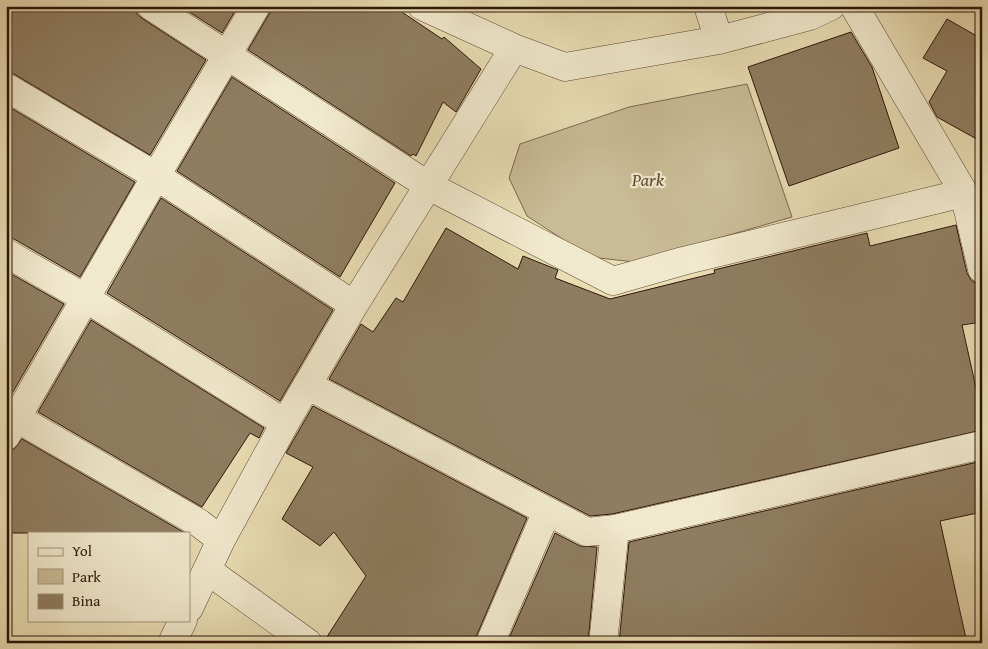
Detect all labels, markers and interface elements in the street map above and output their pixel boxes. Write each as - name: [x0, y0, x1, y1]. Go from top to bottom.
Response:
- park label: Park: [631, 166, 665, 193]
- legend: [28, 532, 190, 622]
- text: Yol: [72, 540, 92, 561]
- text: Park: [72, 566, 101, 587]
- text: Bina: [72, 590, 100, 611]

